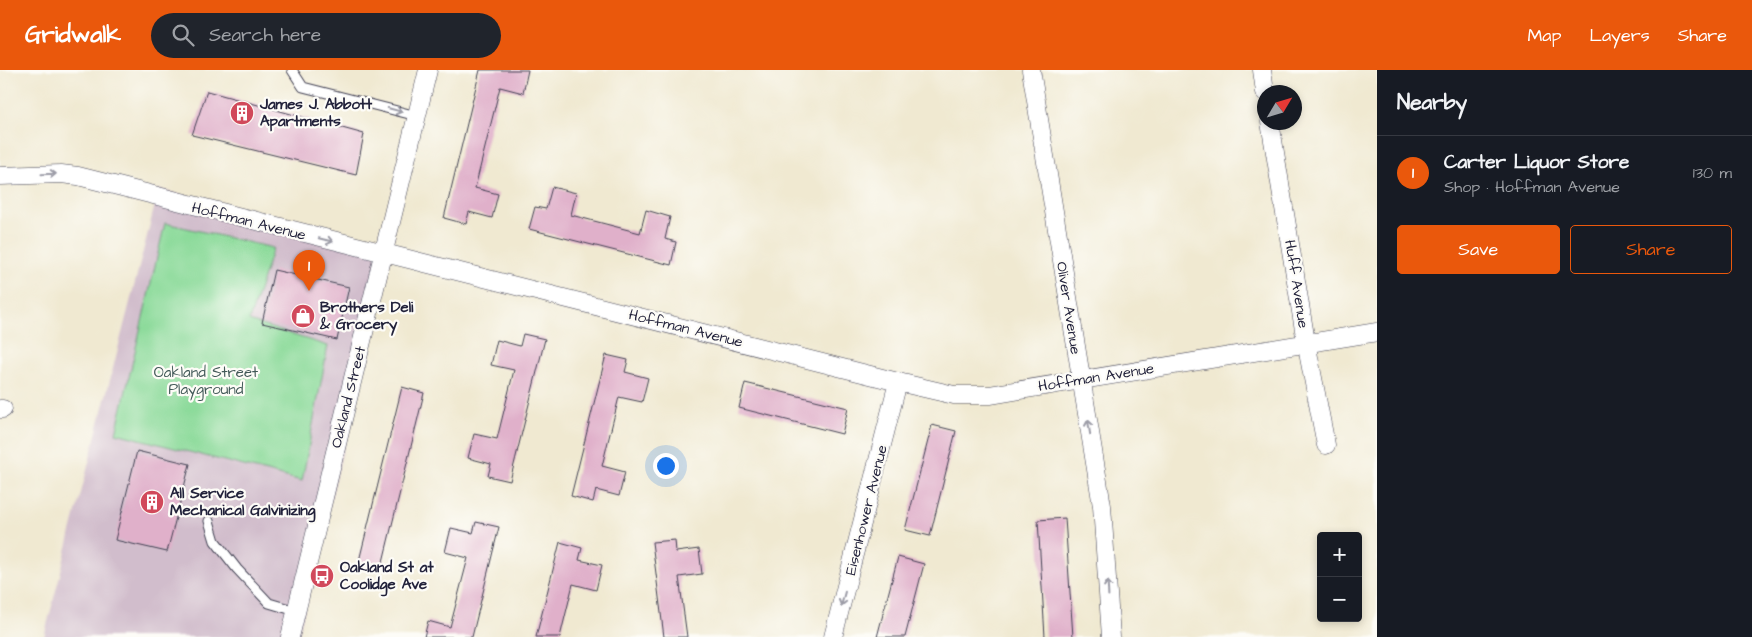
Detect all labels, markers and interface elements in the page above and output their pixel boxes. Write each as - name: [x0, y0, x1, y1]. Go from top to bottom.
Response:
- search box: [151, 13, 501, 58]
- text: Gridwalk: [25, 18, 121, 52]
- icon: search: [169, 21, 197, 49]
- text: Search here: [209, 22, 321, 49]
- text: Map: [1527, 23, 1561, 48]
- text: Layers: [1589, 23, 1650, 48]
- text: Share: [1678, 23, 1727, 48]
- north arrow: [1257, 85, 1302, 130]
- text: Nearby: [1397, 88, 1467, 117]
- place label: James J. Abbott Apartments: [259, 94, 373, 132]
- building icon: James J. Abbott Apartments: [229, 100, 255, 126]
- one-way arrow: [387, 106, 403, 115]
- text: Carter Liquor Store: [1444, 149, 1629, 176]
- text: 1: [1412, 162, 1414, 184]
- text: 130 m: [1693, 162, 1732, 184]
- one-way arrow: [40, 169, 56, 179]
- text: Shop · Hoffman Avenue: [1444, 176, 1620, 198]
- street label: Hoffman Avenue: [190, 197, 308, 246]
- button: Save: [1397, 225, 1560, 274]
- button: Share: [1570, 225, 1732, 274]
- one-way arrow: [317, 236, 333, 245]
- street label: Huff Avenue: [1279, 238, 1314, 330]
- pin: 1: [293, 250, 325, 291]
- street label: Oliver Avenue: [1051, 260, 1086, 356]
- place label: Brothers Deli & Grocery: [319, 297, 414, 336]
- shop icon: Brothers Deli & Grocery: [290, 303, 316, 329]
- street label: Hoffman Avenue: [627, 304, 745, 353]
- street label: Oakland Street: [326, 344, 371, 450]
- street label: Hoffman Avenue: [1037, 358, 1155, 397]
- park label: Oakland Street Playground: [154, 362, 258, 401]
- one-way arrow: [1084, 420, 1094, 436]
- street label: Eisenhower Avenue: [840, 443, 893, 577]
- your location: [653, 453, 679, 479]
- place label: All Service Mechanical Galvinizing: [170, 483, 316, 523]
- building icon: All Service Mechanical Galvinizing: [139, 489, 165, 515]
- map controls: [1317, 532, 1362, 622]
- button: +: [1317, 532, 1362, 577]
- place label: Oakland St at Coolidge Ave: [340, 557, 434, 597]
- bus stop icon: Oakland St at Coolidge Ave: [309, 563, 335, 589]
- button: −: [1317, 577, 1362, 622]
- one-way arrow: [1104, 581, 1113, 597]
- one-way arrow: [838, 590, 848, 606]

